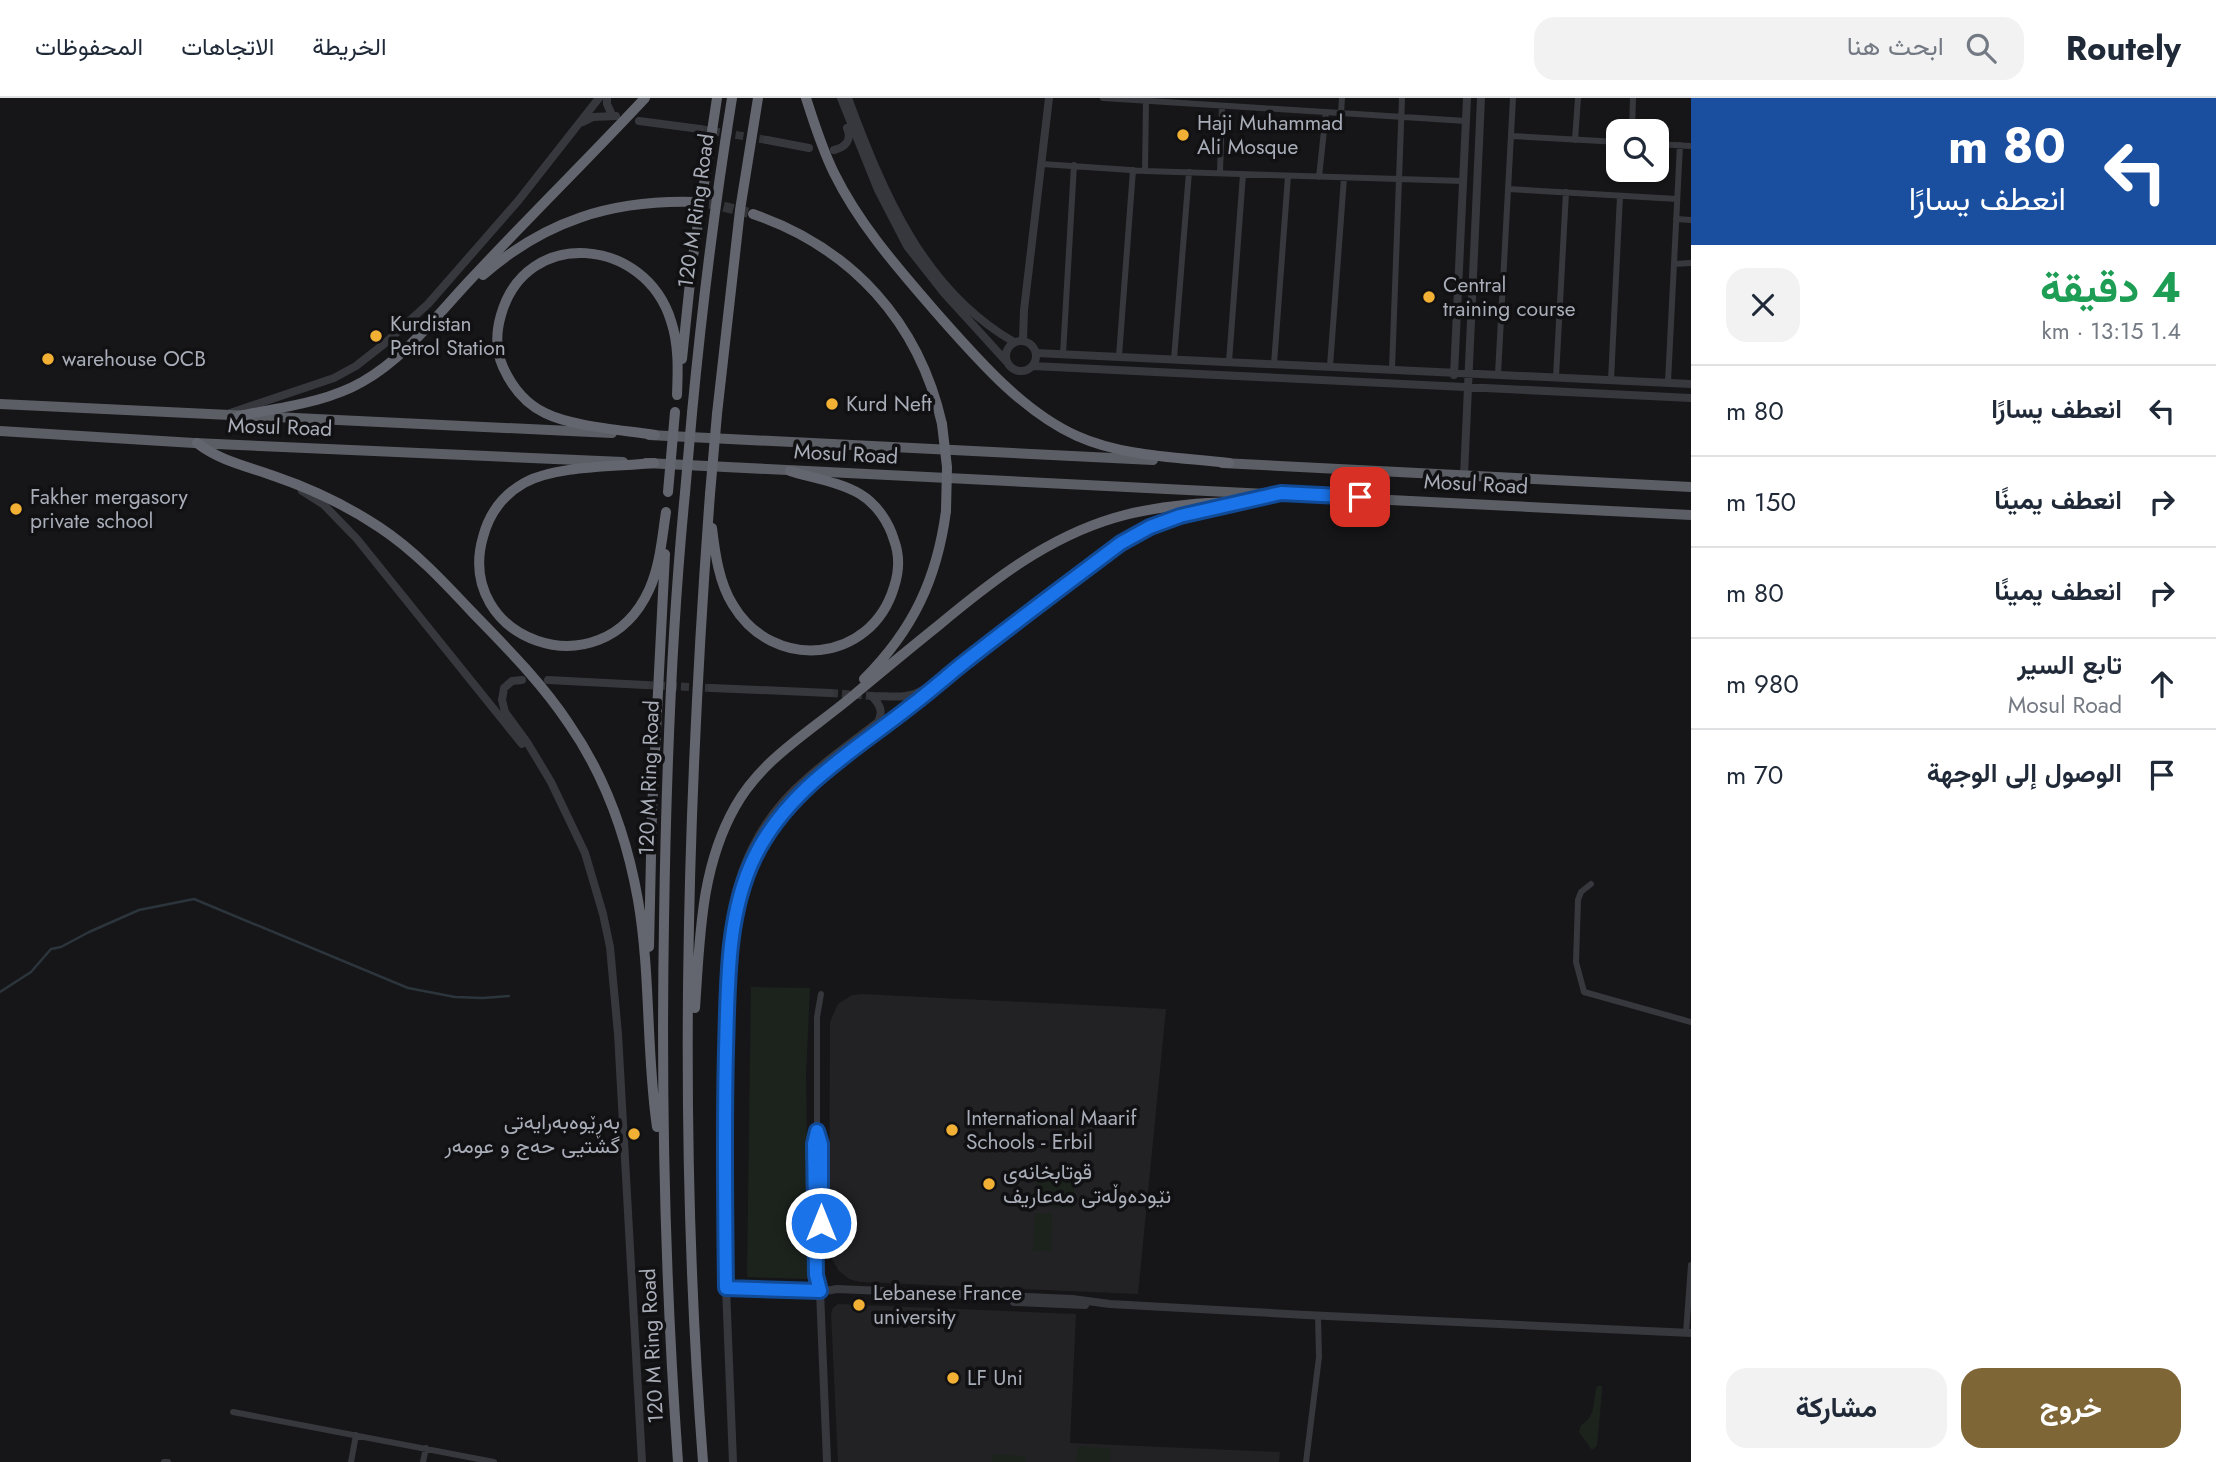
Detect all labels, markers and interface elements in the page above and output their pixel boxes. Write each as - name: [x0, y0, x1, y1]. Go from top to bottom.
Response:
- search box: [1534, 17, 2024, 80]
- text: Routely: [2066, 25, 2181, 72]
- text: ابحث هنا: [1847, 27, 1944, 65]
- text: المحفوظات: [35, 29, 143, 64]
- text: الاتجاهات: [181, 29, 274, 64]
- text: الخريطة: [312, 29, 387, 64]
- icon: search: [1962, 29, 2000, 67]
- place label: Haji Muhammad Ali Mosque: [1197, 108, 1343, 162]
- text: 80 m: [1948, 111, 2066, 181]
- map controls: [1606, 119, 1669, 182]
- button: search: [1606, 119, 1669, 182]
- icon: left: [2090, 126, 2181, 217]
- marker: Haji Muhammad Ali Mosque: [1175, 127, 1191, 143]
- street label: 120 M Ring Road: [670, 132, 722, 290]
- text: انعطف يسارًا: [1909, 176, 2066, 222]
- text: 4 دقيقة: [2040, 257, 2181, 318]
- button: close: [1726, 268, 1800, 342]
- place label: Central training course: [1443, 270, 1576, 324]
- marker: Central training course: [1421, 289, 1437, 305]
- place label: Kurdistan Petrol Station: [390, 309, 506, 363]
- text: 1.4 km · 13:15: [2042, 314, 2181, 348]
- marker: Kurdistan Petrol Station: [368, 328, 384, 344]
- place label: warehouse OCB: [62, 344, 206, 374]
- marker: warehouse OCB: [40, 351, 56, 367]
- place label: Kurd Neft: [846, 389, 932, 419]
- text: انعطف يسارًا: [1991, 390, 2122, 428]
- text: 80 m: [1726, 392, 1784, 430]
- icon: left: [2143, 392, 2181, 430]
- marker: Kurd Neft: [824, 396, 840, 412]
- street label: Mosul Road: [227, 410, 333, 444]
- street label: Mosul Road: [793, 436, 899, 472]
- street label: Mosul Road: [1423, 466, 1529, 502]
- pin: [1330, 467, 1390, 527]
- icon: arrive: [1341, 478, 1379, 516]
- text: انعطف يمينًا: [1994, 481, 2122, 519]
- place label: Fakher mergasory private school: [30, 482, 188, 536]
- text: 150 m: [1726, 483, 1796, 521]
- icon: right: [2143, 483, 2181, 521]
- marker: Fakher mergasory private school: [8, 501, 24, 517]
- text: انعطف يمينًا: [1994, 572, 2122, 610]
- text: 80 m: [1726, 574, 1784, 612]
- icon: right: [2143, 574, 2181, 612]
- text: تابع السير: [2017, 646, 2122, 684]
- text: 980 m: [1726, 665, 1799, 703]
- icon: ahead: [2143, 665, 2181, 703]
- text: Mosul Road: [2008, 688, 2122, 722]
- street label: 120 M Ring Road: [631, 700, 667, 856]
- text: الوصول إلى الوجهة: [1927, 754, 2122, 792]
- text: 70 m: [1726, 756, 1783, 794]
- icon: arrive: [2143, 756, 2181, 794]
- place label: International Maarif Schools - Erbil: [966, 1103, 1137, 1157]
- place label: بەڕێوەبەرایەتی گشتیی حەج و عومەر: [444, 1107, 620, 1161]
- marker: International Maarif Schools - Erbil: [944, 1122, 960, 1138]
- marker: بەڕێوەبەرایەتی گشتیی حەج و عومەر: [626, 1126, 642, 1142]
- place label: قوتابخانەی نێودەوڵەتی مەعاریف: [1003, 1157, 1171, 1211]
- marker: قوتابخانەی نێودەوڵەتی مەعاریف: [981, 1176, 997, 1192]
- position arrow: [784, 1186, 858, 1260]
- street label: 120 M Ring Road: [633, 1268, 671, 1424]
- place label: Lebanese France university: [873, 1278, 1022, 1332]
- marker: Lebanese France university: [851, 1297, 867, 1313]
- place label: LF Uni: [967, 1363, 1023, 1393]
- button: مشاركة: [1726, 1368, 1947, 1448]
- button: خروج: [1961, 1368, 2181, 1448]
- marker: LF Uni: [945, 1370, 961, 1386]

